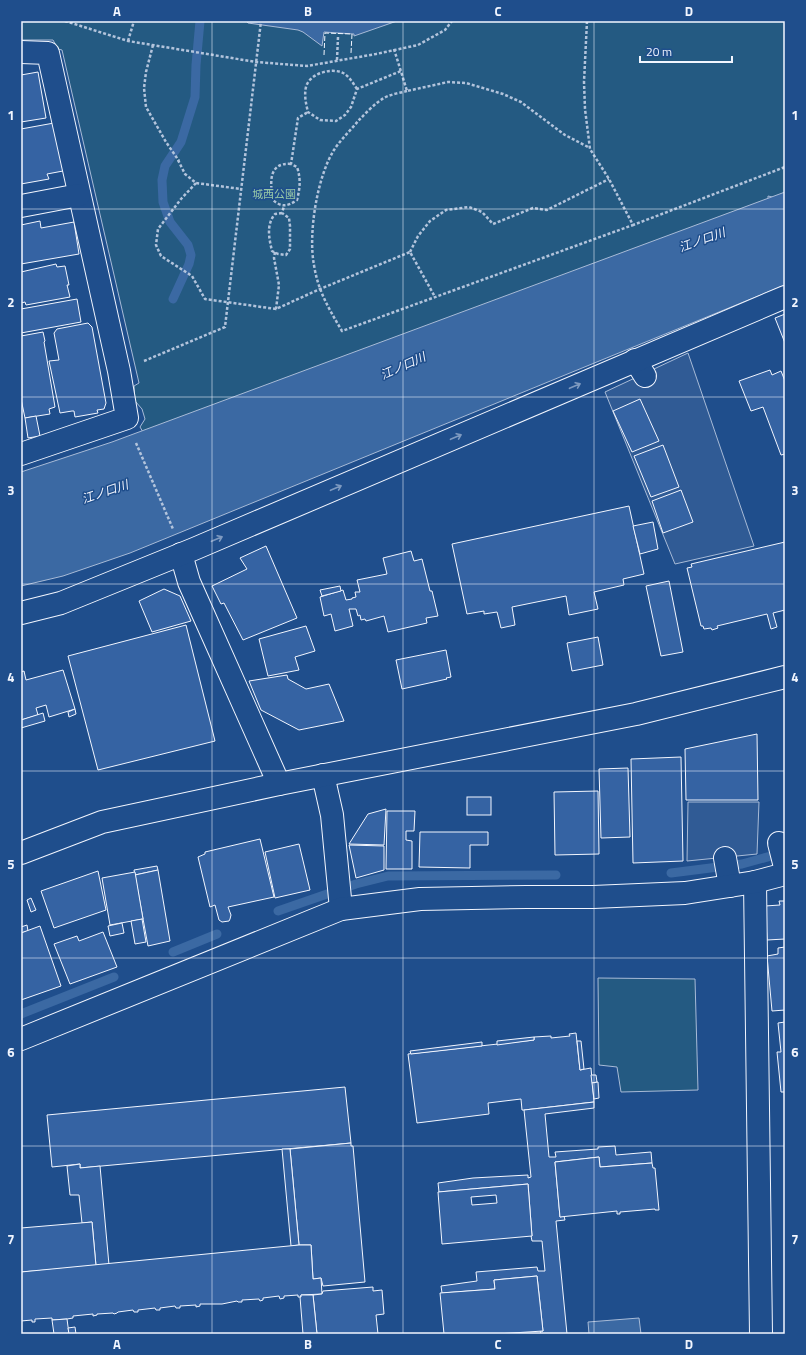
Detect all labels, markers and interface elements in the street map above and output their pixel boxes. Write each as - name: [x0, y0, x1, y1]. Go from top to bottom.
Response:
- text: A: [113, 1, 121, 21]
- text: B: [304, 1, 312, 21]
- text: C: [494, 1, 502, 21]
- text: D: [685, 1, 693, 21]
- scale bar: [640, 38, 732, 64]
- text: 20 m: [646, 42, 672, 61]
- text: 1: [7, 105, 15, 125]
- text: 1: [791, 105, 799, 125]
- park label: 城西公園: [252, 186, 296, 202]
- water label: 江ノ口川: [676, 222, 730, 257]
- text: 2: [7, 292, 15, 312]
- text: 2: [791, 292, 799, 312]
- water label: 江ノ口川: [377, 346, 430, 384]
- one-way arrow: [569, 382, 581, 389]
- one-way arrow: [449, 433, 461, 440]
- water label: 江ノ口川: [79, 474, 133, 508]
- text: 3: [7, 480, 15, 500]
- text: 3: [791, 480, 799, 500]
- one-way arrow: [330, 484, 342, 491]
- one-way arrow: [210, 535, 222, 542]
- text: 4: [7, 667, 15, 687]
- text: 4: [791, 667, 799, 687]
- text: 5: [7, 854, 15, 874]
- text: 5: [791, 854, 799, 874]
- text: 6: [7, 1042, 15, 1062]
- text: 6: [791, 1042, 799, 1062]
- text: 7: [7, 1229, 15, 1249]
- text: 7: [791, 1229, 799, 1249]
- text: A: [113, 1334, 121, 1354]
- text: B: [304, 1334, 312, 1354]
- text: C: [494, 1334, 502, 1354]
- text: D: [685, 1334, 693, 1354]

